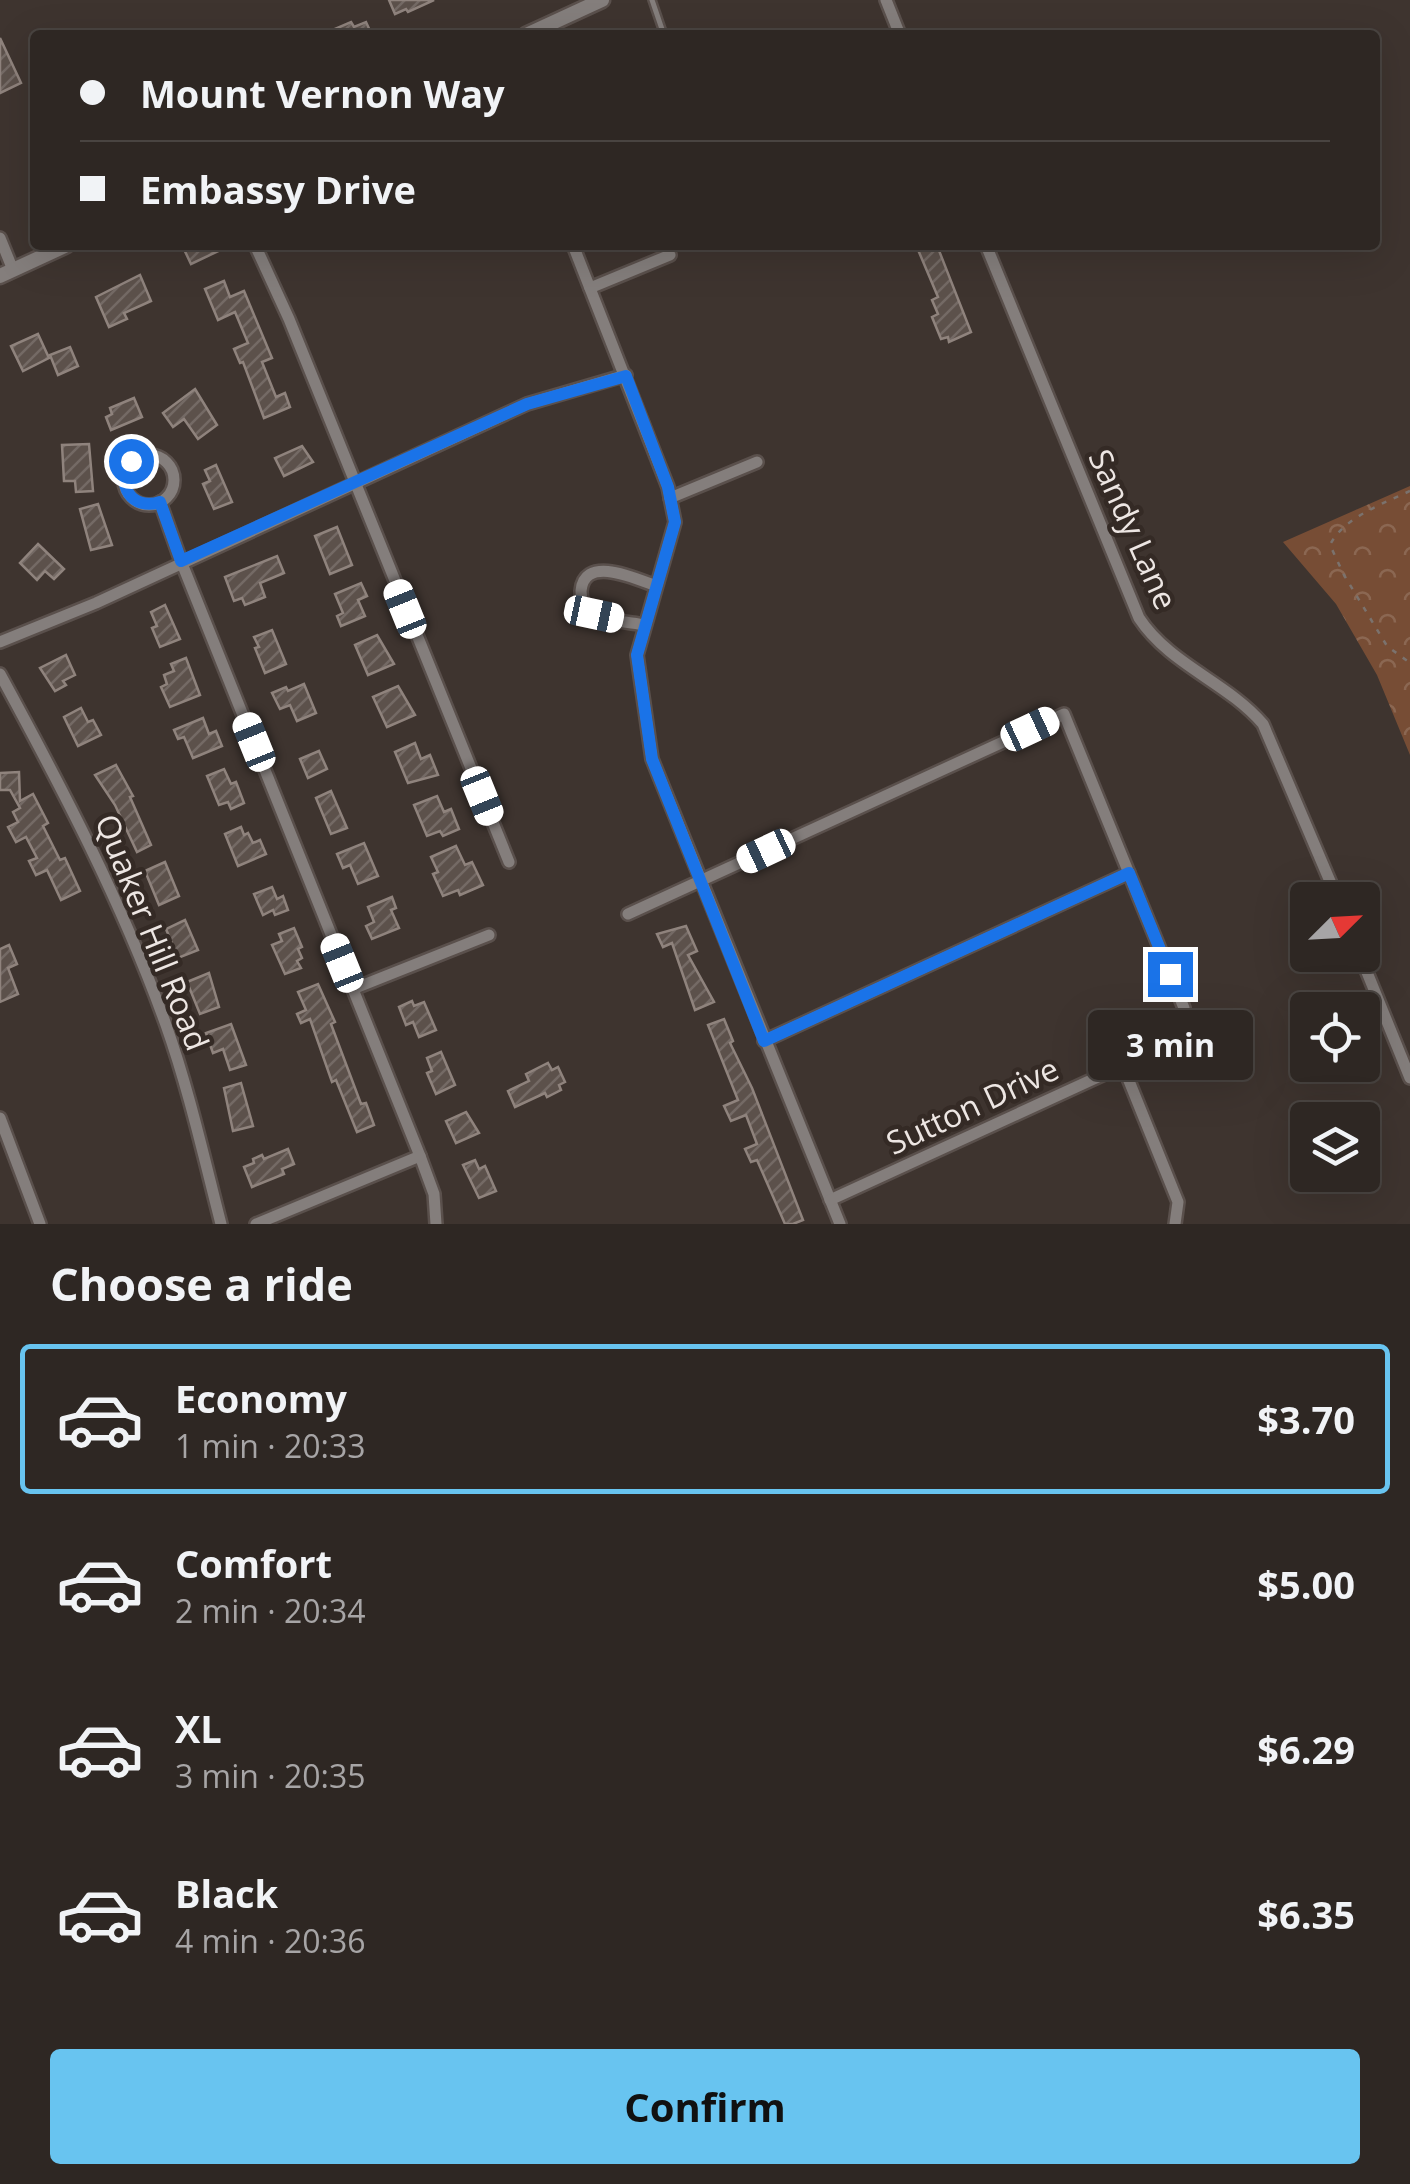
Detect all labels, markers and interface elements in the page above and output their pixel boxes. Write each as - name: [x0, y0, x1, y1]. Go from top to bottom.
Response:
- text: Mount Vernon Way: [140, 67, 505, 119]
- text: Embassy Drive: [140, 163, 416, 215]
- route start: [109, 439, 154, 484]
- street label: Sandy Lane: [1080, 442, 1188, 616]
- car: [380, 576, 430, 642]
- car: [562, 593, 626, 635]
- car: [996, 703, 1064, 755]
- car: [229, 709, 279, 775]
- car: [457, 763, 507, 829]
- street label: Quaker Hill Road: [86, 808, 220, 1056]
- car: [732, 825, 800, 877]
- north arrow: [1290, 882, 1380, 972]
- map controls: [1290, 882, 1380, 1192]
- car: [317, 930, 367, 996]
- route end: [1148, 952, 1193, 997]
- button: locate: [1290, 992, 1380, 1082]
- callout: 3 min: [1088, 1009, 1252, 1079]
- text: 3 min: [1126, 1023, 1215, 1066]
- street label: Sutton Drive: [879, 1046, 1065, 1164]
- button: layers: [1290, 1102, 1380, 1192]
- text: Choose a ride: [50, 1253, 353, 1314]
- text: Economy: [175, 1372, 347, 1424]
- icon: car: [55, 1374, 145, 1464]
- text: $3.70: [1257, 1393, 1355, 1445]
- text: 1 min · 20:33: [175, 1424, 366, 1467]
- text: Comfort: [175, 1537, 332, 1589]
- icon: car: [55, 1539, 145, 1629]
- text: $5.00: [1257, 1558, 1355, 1610]
- text: 2 min · 20:34: [175, 1589, 366, 1632]
- text: XL: [175, 1702, 222, 1754]
- icon: car: [55, 1704, 145, 1794]
- text: $6.29: [1257, 1723, 1355, 1775]
- text: 3 min · 20:35: [175, 1754, 366, 1797]
- text: Black: [175, 1867, 278, 1919]
- icon: car: [55, 1869, 145, 1959]
- text: $6.35: [1257, 1888, 1355, 1940]
- text: 4 min · 20:36: [175, 1919, 366, 1962]
- button: Confirm: [50, 2049, 1360, 2164]

